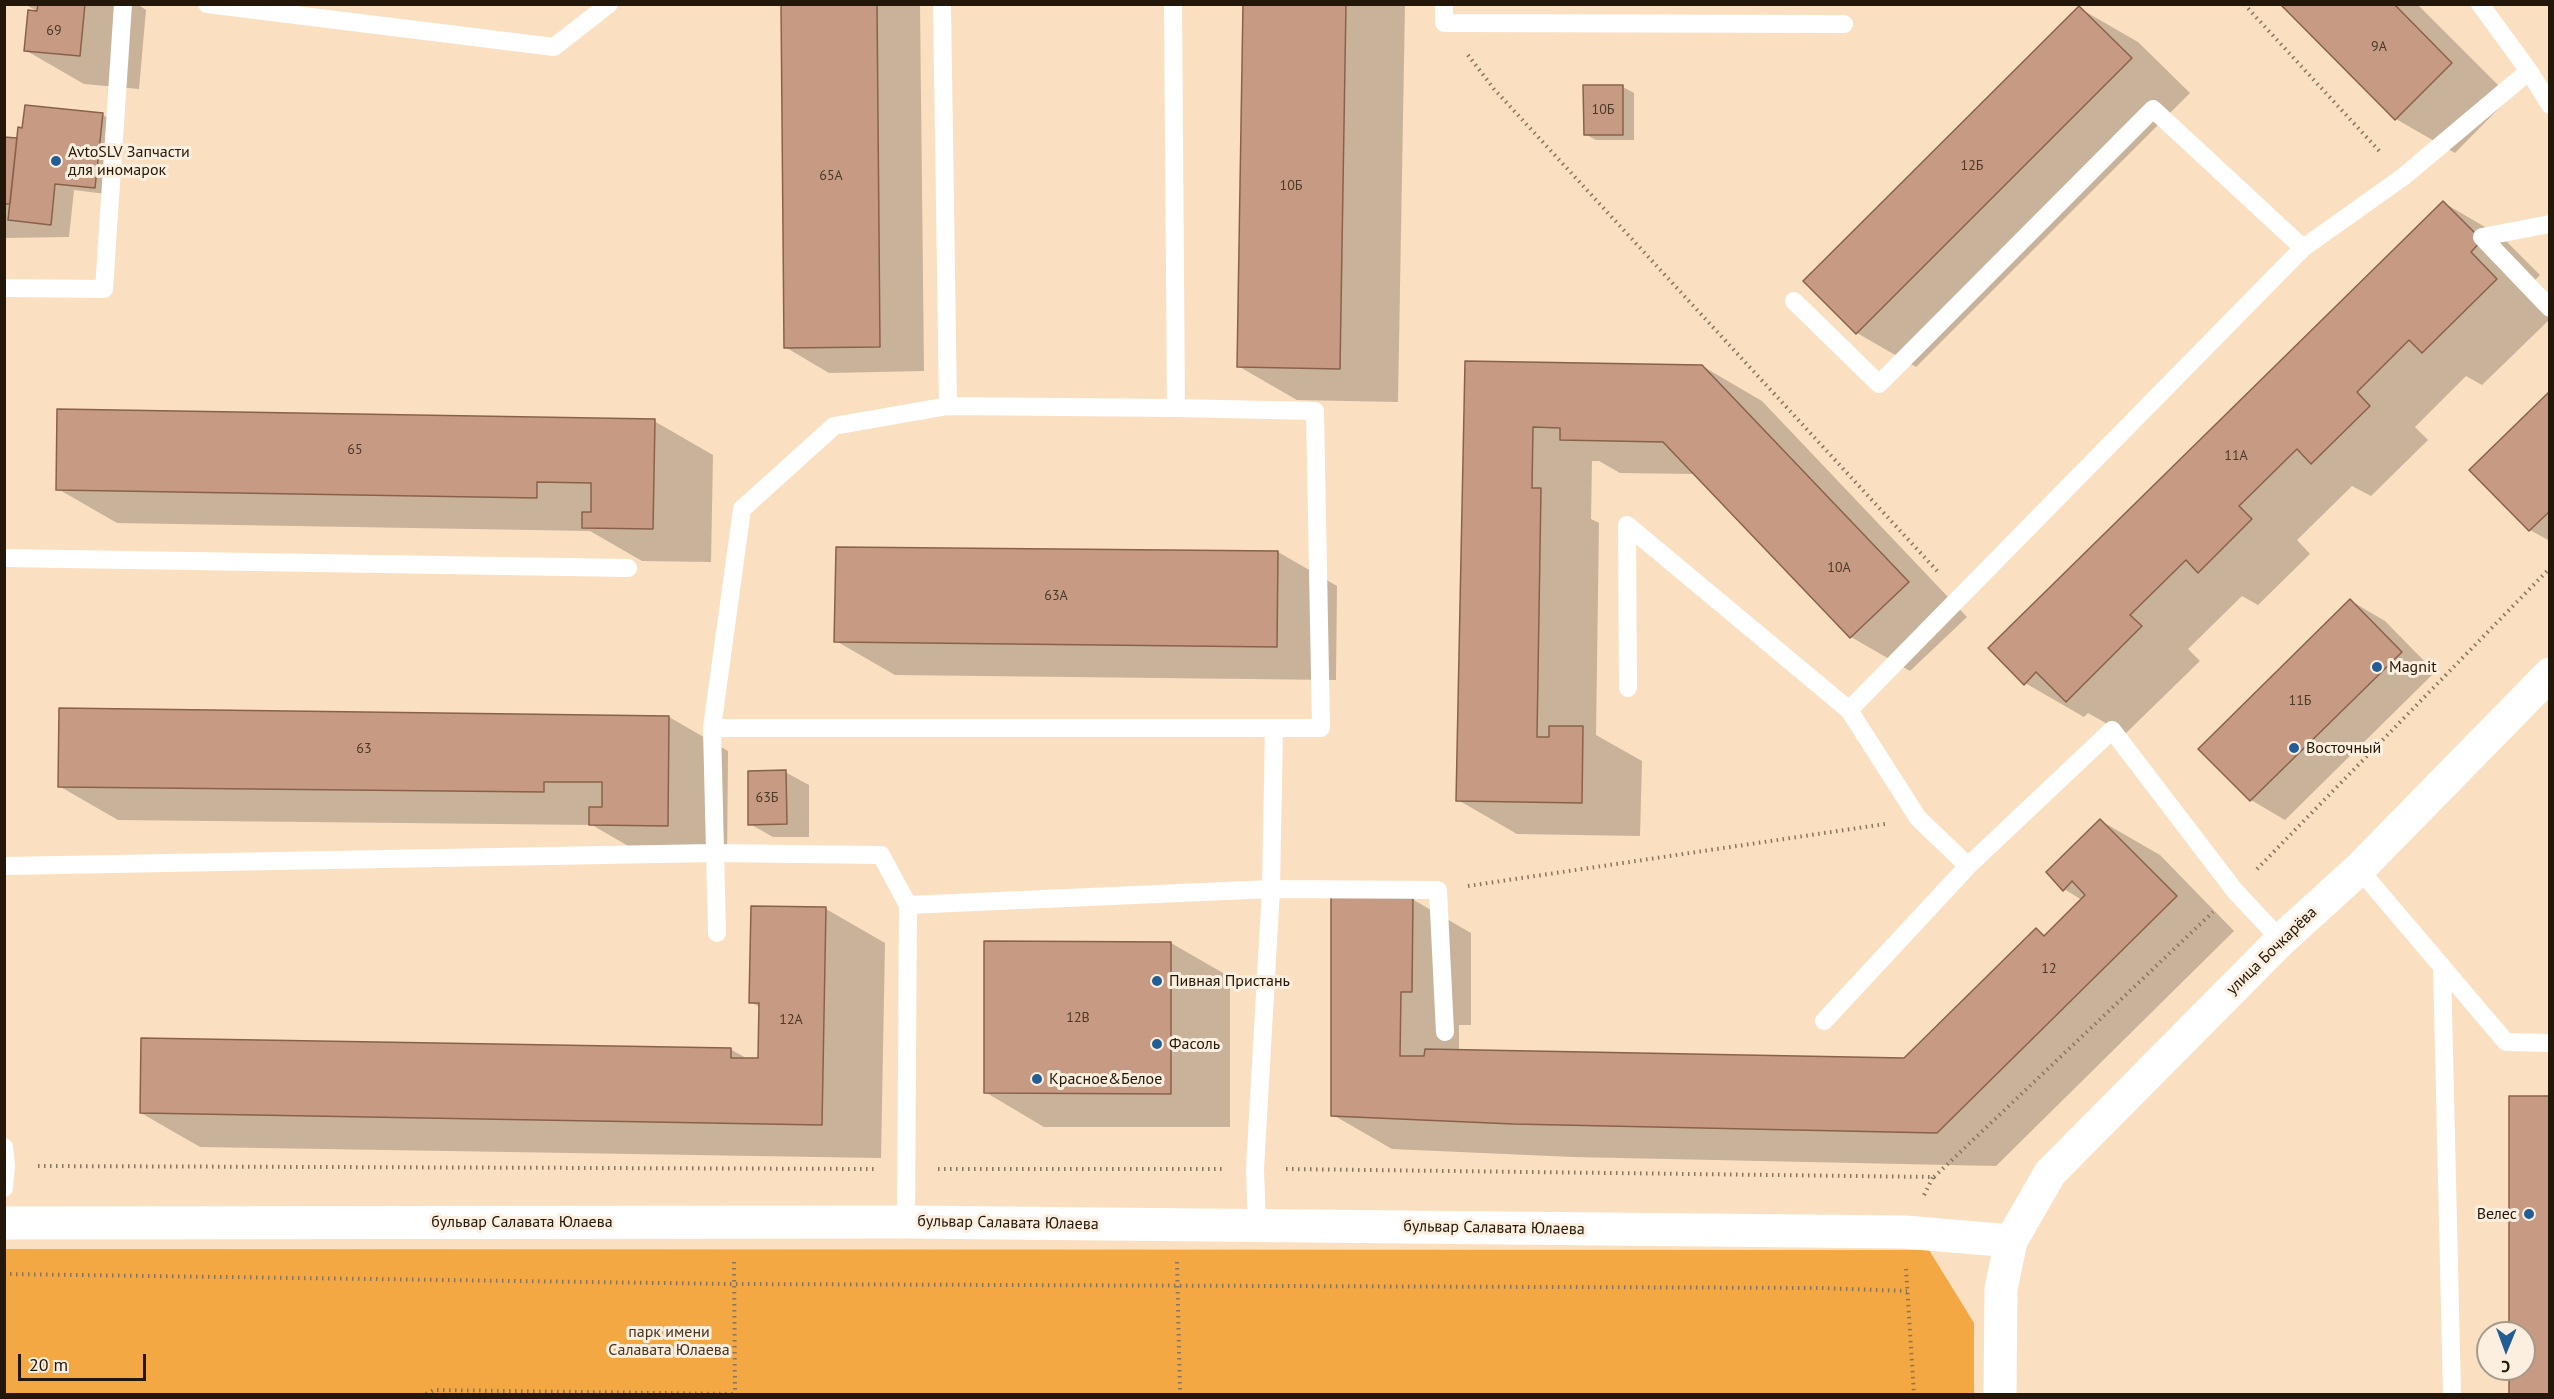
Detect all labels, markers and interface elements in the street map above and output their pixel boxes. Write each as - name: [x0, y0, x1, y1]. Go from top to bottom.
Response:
- house number: 69: [46, 23, 62, 39]
- house number: 9А: [2371, 39, 2387, 55]
- house number: 10Б: [1592, 102, 1614, 118]
- place label: AvtoSLV Запчасти для иномарок: [68, 142, 190, 180]
- marker: AvtoSLV Запчасти для иномарок: [49, 154, 63, 168]
- house number: 12Б: [1961, 158, 1983, 174]
- house number: 65А: [819, 168, 843, 184]
- house number: 10Б: [1280, 178, 1302, 194]
- house number: 65: [347, 442, 363, 458]
- house number: 11А: [2224, 448, 2248, 464]
- house number: 10А: [1827, 560, 1851, 576]
- house number: 63А: [1044, 588, 1068, 604]
- place label: Magnit: [2389, 657, 2437, 677]
- marker: Magnit: [2370, 660, 2384, 674]
- house number: 11Б: [2289, 693, 2311, 709]
- place label: Восточный: [2306, 738, 2381, 758]
- house number: 63: [356, 741, 372, 757]
- marker: Восточный: [2287, 741, 2301, 755]
- house number: 63Б: [756, 790, 778, 806]
- street label: улица Бочкарёва: [2223, 903, 2321, 999]
- house number: 12: [2041, 961, 2057, 977]
- place label: Пивная Пристань: [1169, 971, 1290, 991]
- marker: Пивная Пристань: [1150, 974, 1164, 988]
- house number: 12В: [1066, 1010, 1090, 1026]
- house number: 12А: [779, 1012, 803, 1028]
- place label: Фасоль: [1169, 1034, 1220, 1054]
- marker: Фасоль: [1150, 1037, 1164, 1051]
- place label: Красное&Белое: [1049, 1069, 1162, 1089]
- marker: Красное&Белое: [1030, 1072, 1044, 1086]
- place label: Велес: [2477, 1204, 2517, 1224]
- marker: Велес: [2522, 1207, 2536, 1221]
- street label: бульвар Салавата Юлаева: [431, 1212, 613, 1232]
- street label: бульвар Салавата Юлаева: [917, 1212, 1099, 1234]
- street label: бульвар Салавата Юлаева: [1403, 1217, 1585, 1239]
- north arrow: [2476, 1321, 2536, 1381]
- park label: парк имени Салавата Юлаева: [608, 1322, 730, 1360]
- scale bar: [21, 1342, 148, 1380]
- text: 20 m: [29, 1353, 68, 1376]
- text: С: [2501, 1357, 2510, 1377]

